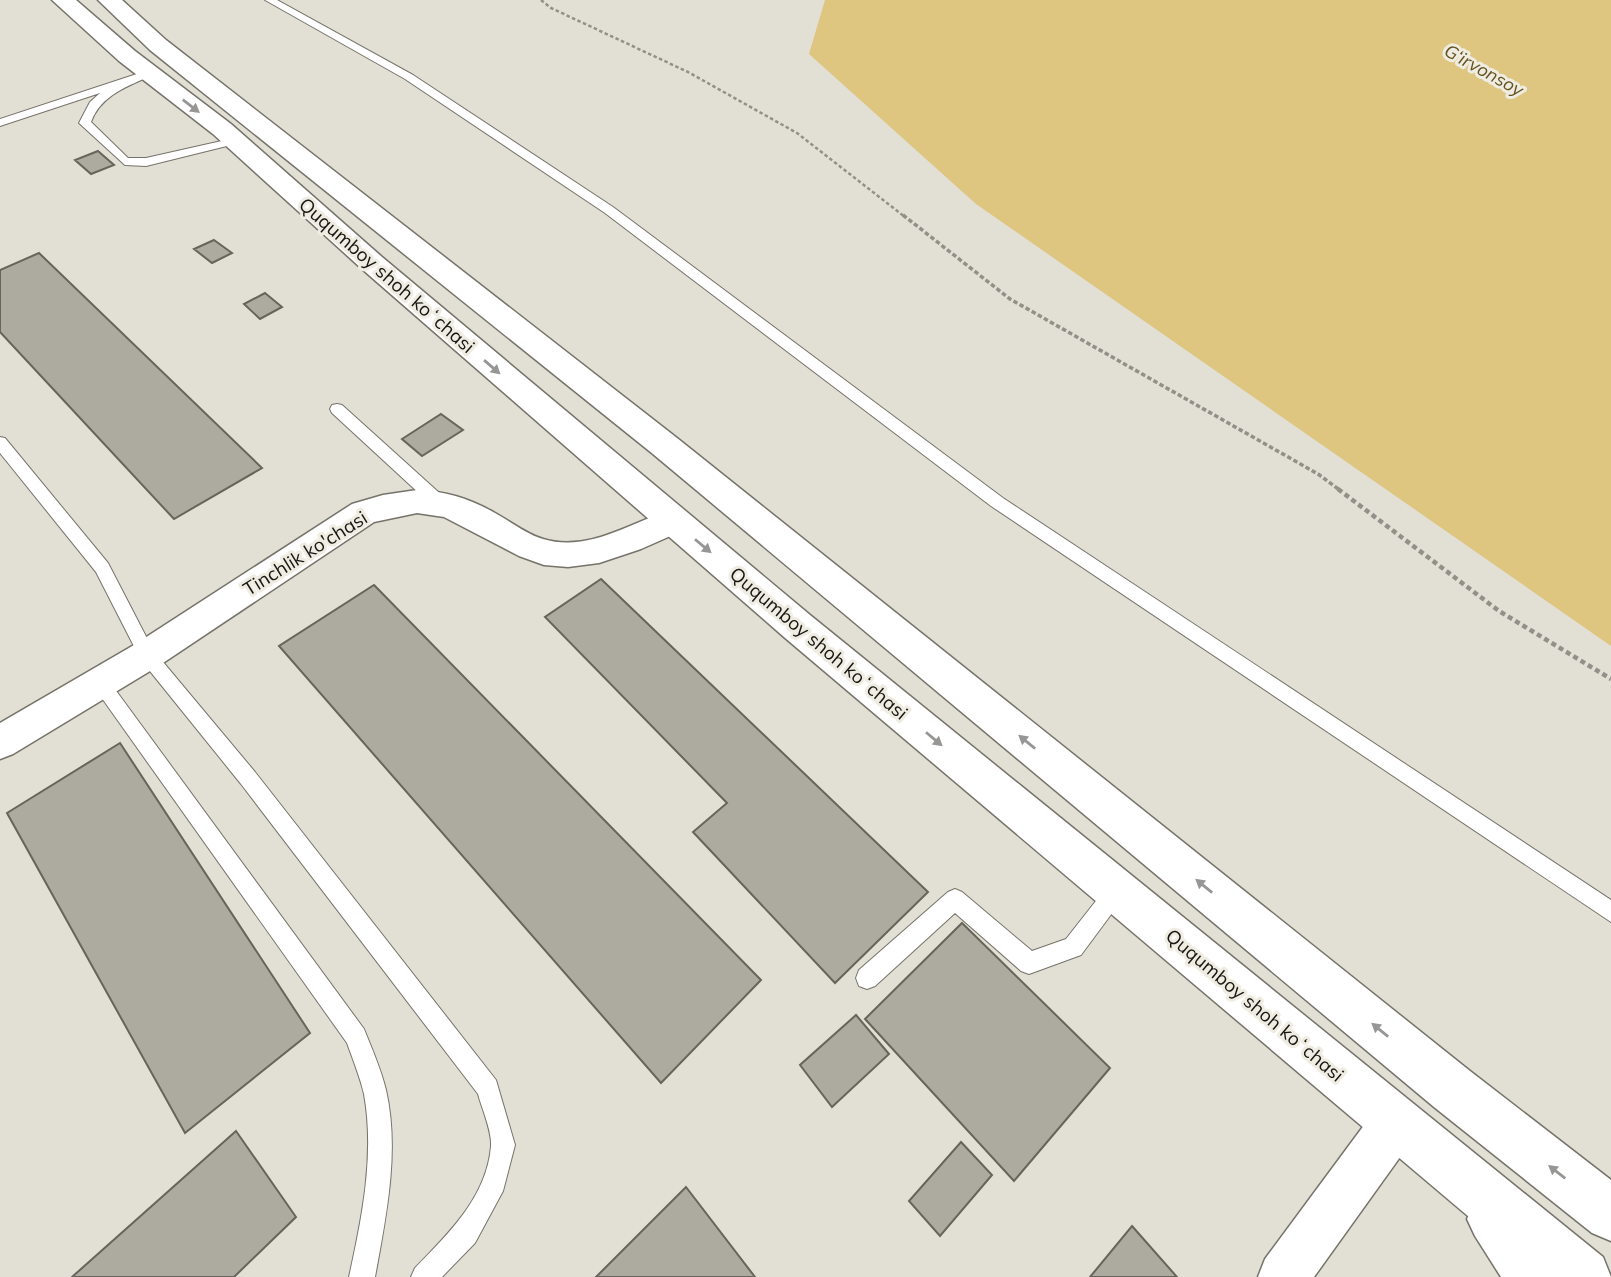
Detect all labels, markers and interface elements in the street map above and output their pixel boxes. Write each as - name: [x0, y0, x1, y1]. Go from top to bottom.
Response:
- water label: G‘irvonsoy: [1440, 39, 1529, 102]
- one-way arrow: [182, 98, 200, 112]
- street label: Ququmboy shoh koʻchasi: [294, 192, 480, 358]
- one-way arrow: [484, 359, 501, 374]
- street label: Tinchlik ko'chasi: [238, 505, 372, 601]
- one-way arrow: [694, 538, 712, 554]
- street label: Ququmboy shoh koʻchasi: [725, 561, 913, 725]
- one-way arrow: [925, 731, 943, 747]
- one-way arrow: [1019, 735, 1036, 750]
- one-way arrow: [1195, 879, 1212, 894]
- street label: Ququmboy shoh koʻchasi: [1161, 923, 1349, 1087]
- one-way arrow: [1371, 1023, 1388, 1038]
- one-way arrow: [1549, 1165, 1566, 1180]

